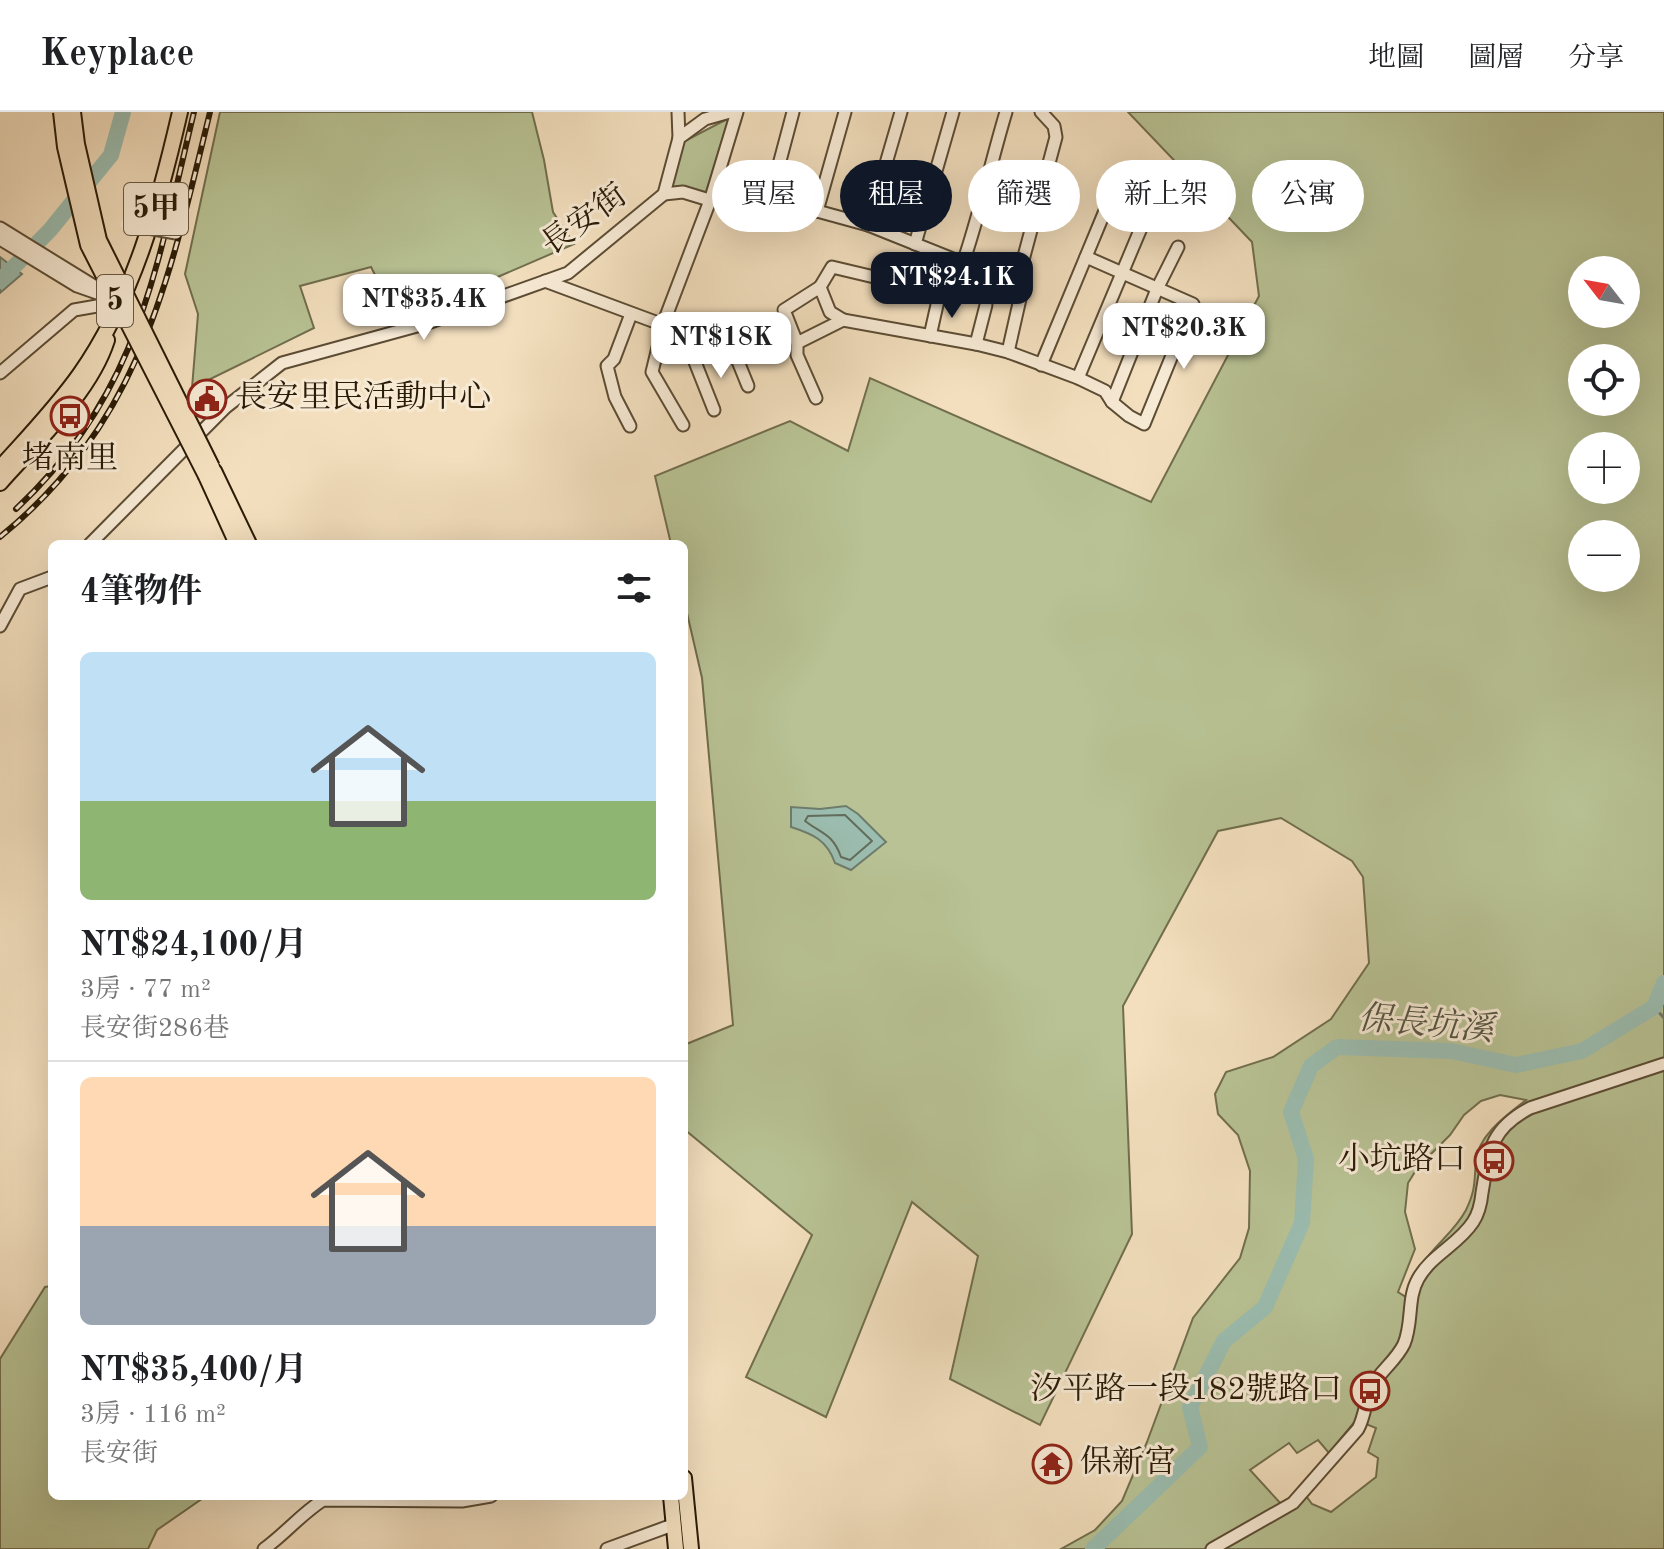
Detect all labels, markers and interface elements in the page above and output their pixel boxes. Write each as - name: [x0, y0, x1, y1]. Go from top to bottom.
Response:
- text: Keyplace: [40, 36, 195, 74]
- text: 地圖: [1368, 45, 1424, 73]
- text: 圖層: [1468, 45, 1524, 73]
- text: 分享: [1568, 45, 1624, 73]
- chip: 買屋: [712, 160, 824, 232]
- chip: 租屋: [840, 160, 952, 232]
- chip: 篩選: [968, 160, 1080, 232]
- chip: 新上架: [1096, 160, 1236, 232]
- chip: 公寓: [1252, 160, 1364, 232]
- street label: 長安街: [534, 177, 633, 262]
- road number: 5甲: [124, 183, 188, 235]
- pin: NT$24.1K: [869, 252, 1035, 320]
- north arrow: [1568, 256, 1640, 328]
- map controls: [1568, 256, 1640, 592]
- text: NT$24.1K: [889, 265, 1015, 291]
- pin: NT$35.4K: [341, 274, 507, 342]
- road number: 5: [97, 275, 133, 327]
- text: NT$35.4K: [361, 287, 487, 313]
- pin: NT$20.3K: [1101, 303, 1267, 371]
- pin: NT$18K: [656, 312, 786, 380]
- text: NT$20.3K: [1121, 316, 1247, 342]
- text: NT$18K: [669, 325, 773, 351]
- button: locate: [1568, 344, 1640, 416]
- public building icon: 長安里民活動中心: [186, 378, 228, 420]
- place label: 長安里民活動中心: [235, 379, 491, 415]
- bus stop icon: 堵南里: [49, 395, 91, 437]
- button: +: [1568, 432, 1640, 504]
- place label: 堵南里: [22, 441, 118, 476]
- button: −: [1568, 520, 1640, 592]
- icon: filters: [612, 566, 656, 610]
- text: 4筆物件: [80, 576, 202, 610]
- icon: home: [296, 704, 440, 848]
- text: NT$24,100/月: [80, 929, 307, 963]
- text: 3房 · 77 m²: [80, 977, 211, 1003]
- water label: 保長坑溪: [1357, 999, 1499, 1048]
- text: 長安街286巷: [80, 1016, 229, 1042]
- icon: home: [296, 1129, 440, 1273]
- bus stop icon: 小坑路口: [1473, 1140, 1515, 1182]
- place label: 小坑路口: [1338, 1142, 1466, 1177]
- text: NT$35,400/月: [80, 1354, 307, 1388]
- bus stop icon: 汐平路一段182號路口: [1349, 1370, 1391, 1412]
- place label: 汐平路一段182號路口: [1030, 1372, 1342, 1407]
- text: 3房 · 116 m²: [80, 1402, 226, 1428]
- text: 長安街: [80, 1441, 158, 1467]
- temple icon: 保新宮: [1031, 1443, 1073, 1485]
- place label: 保新宮: [1080, 1445, 1176, 1480]

